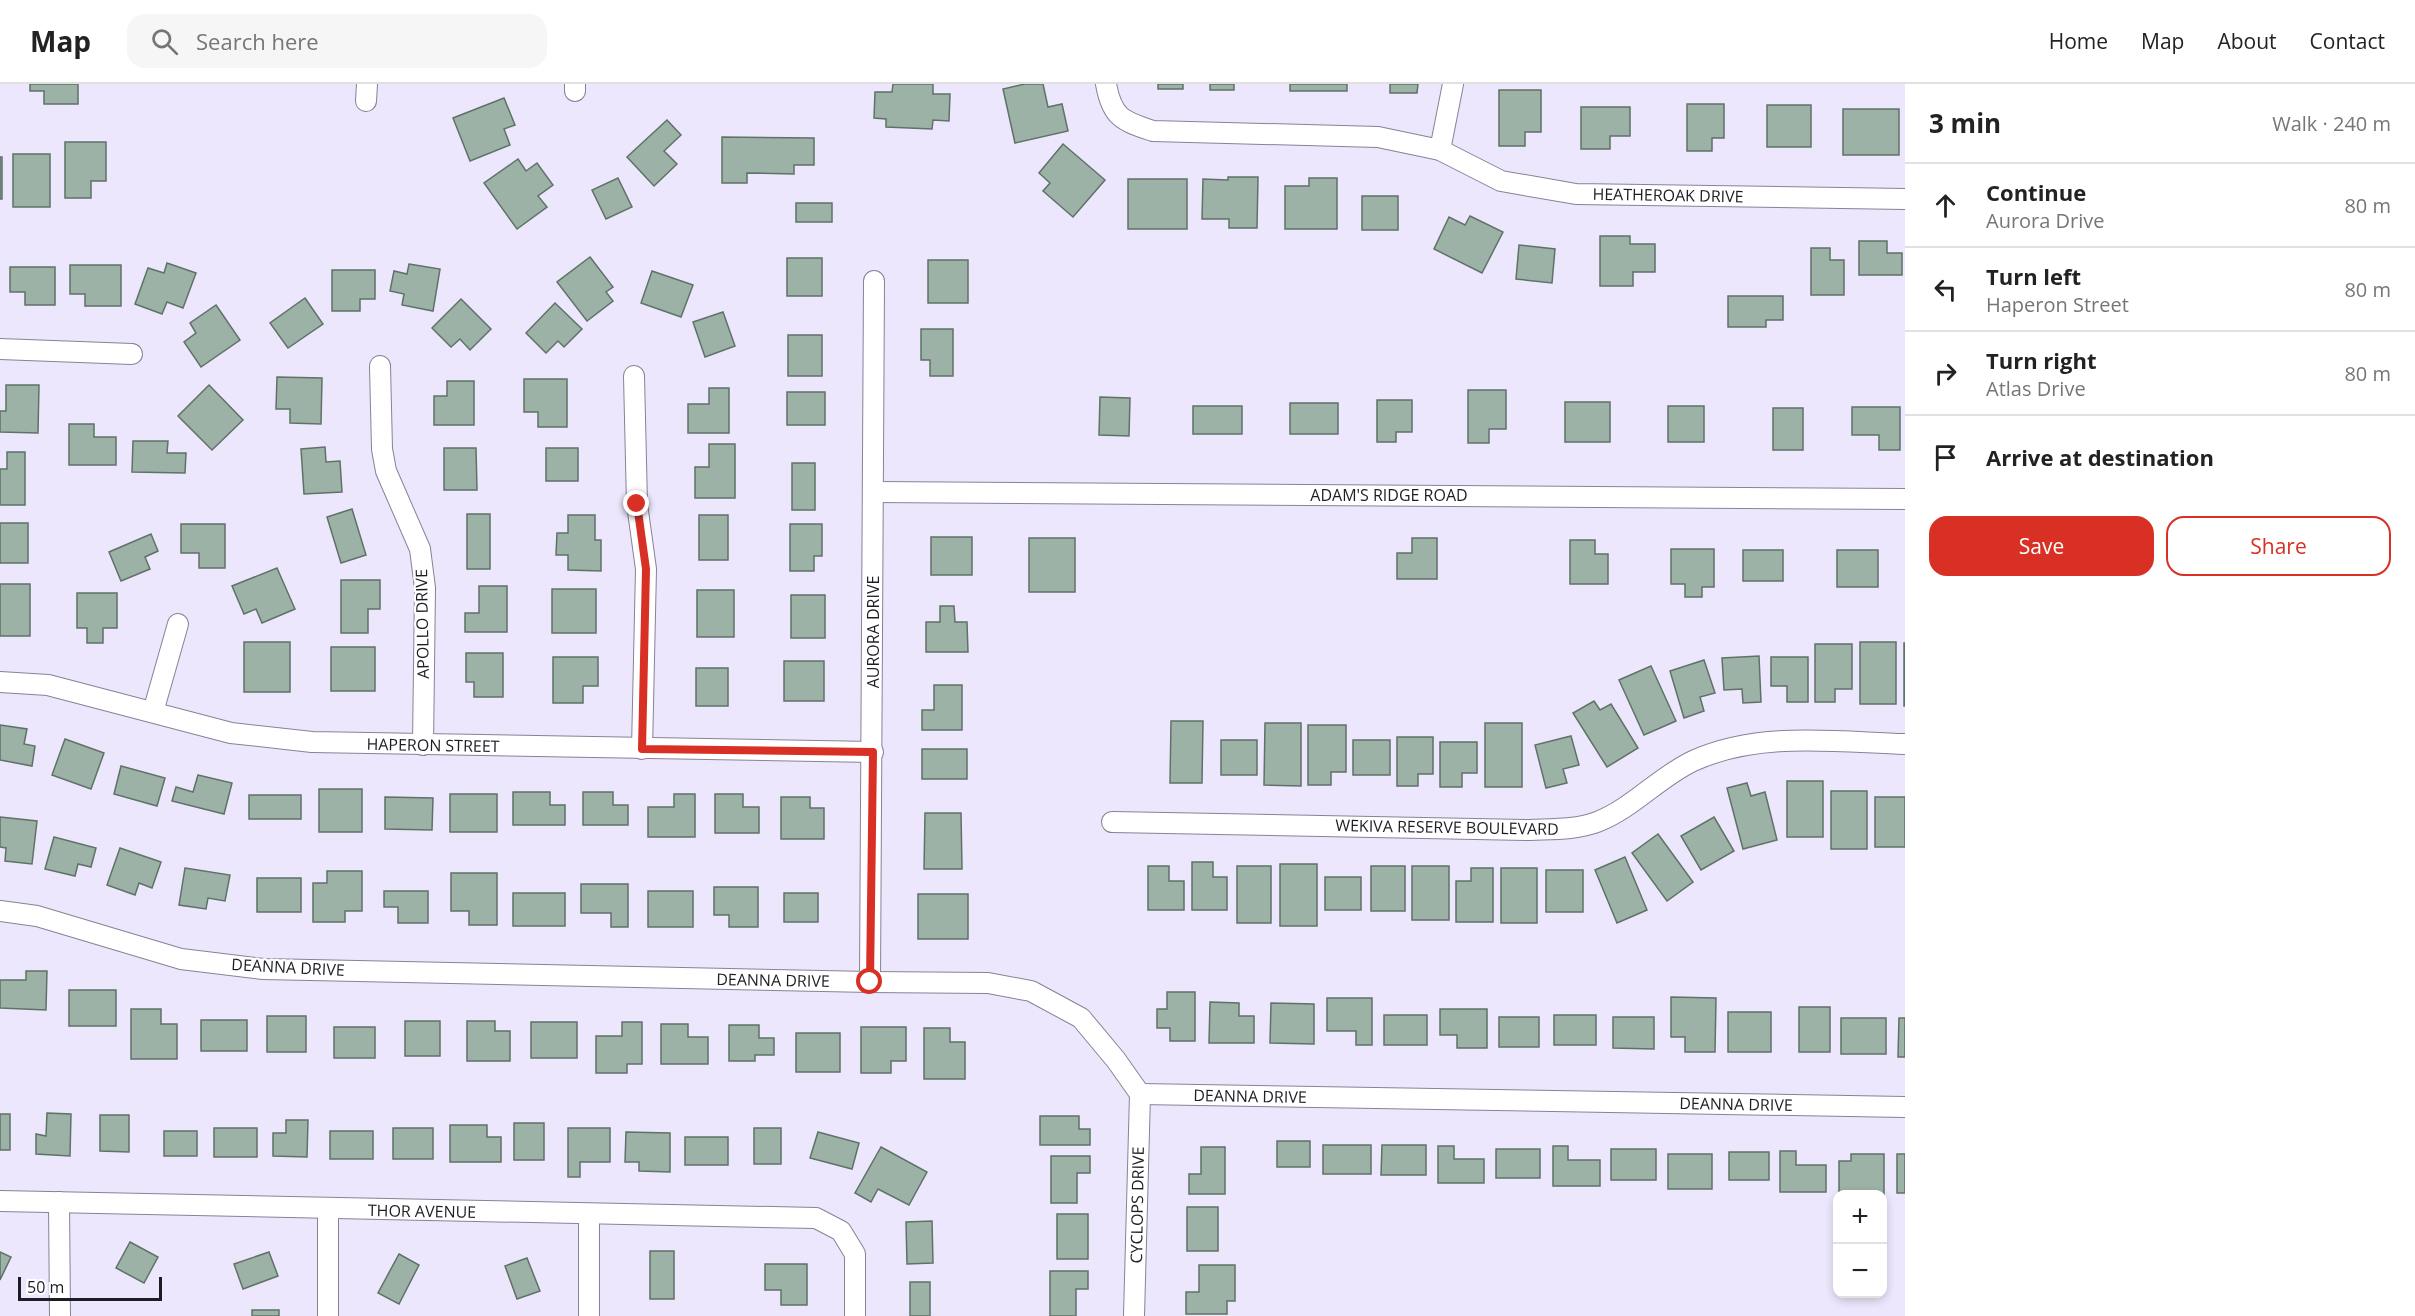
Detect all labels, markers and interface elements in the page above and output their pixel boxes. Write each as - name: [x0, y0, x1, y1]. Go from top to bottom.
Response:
- search box: [127, 14, 547, 68]
- text: Map: [30, 22, 91, 60]
- icon: search: [148, 25, 181, 58]
- text: Search here: [196, 26, 319, 56]
- text: Home: [2049, 27, 2108, 55]
- text: Map: [2141, 27, 2184, 55]
- text: About: [2217, 27, 2277, 55]
- text: Contact: [2310, 27, 2385, 55]
- text: 3 min: [1929, 105, 2001, 141]
- text: Walk · 240 m: [2272, 110, 2391, 137]
- text: Continue: [1986, 177, 2086, 207]
- street label: HEATHEROAK DRIVE: [1592, 183, 1744, 207]
- icon: ahead: [1929, 189, 1962, 222]
- text: 80 m: [2344, 192, 2391, 219]
- text: Aurora Drive: [1986, 207, 2105, 234]
- text: Turn left: [1986, 261, 2081, 291]
- icon: left: [1929, 273, 1962, 306]
- text: 80 m: [2344, 276, 2391, 303]
- text: Haperon Street: [1986, 291, 2129, 318]
- text: Turn right: [1986, 345, 2097, 375]
- icon: right: [1929, 357, 1962, 390]
- text: 80 m: [2344, 360, 2391, 387]
- text: Atlas Drive: [1986, 375, 2086, 402]
- icon: arrive: [1929, 441, 1962, 474]
- text: Arrive at destination: [1986, 442, 2214, 472]
- street label: ADAM'S RIDGE ROAD: [1310, 484, 1468, 506]
- route end: [623, 490, 649, 516]
- button: Save: [1929, 516, 2154, 576]
- button: Share: [2166, 516, 2391, 576]
- street label: APOLLO DRIVE: [410, 569, 434, 679]
- street label: AURORA DRIVE: [862, 576, 884, 688]
- street label: HAPERON STREET: [366, 733, 500, 757]
- street label: WEKIVA RESERVE BOULEVARD: [1335, 814, 1559, 840]
- street label: DEANNA DRIVE: [231, 953, 345, 981]
- street label: DEANNA DRIVE: [716, 968, 830, 992]
- route start: [856, 968, 882, 994]
- street label: DEANNA DRIVE: [1193, 1084, 1307, 1108]
- street label: DEANNA DRIVE: [1679, 1092, 1793, 1116]
- street label: CYCLOPS DRIVE: [1125, 1146, 1149, 1264]
- map controls: [1833, 1190, 1887, 1298]
- button: +: [1833, 1190, 1887, 1244]
- street label: THOR AVENUE: [368, 1199, 476, 1223]
- button: −: [1833, 1244, 1887, 1298]
- scale bar: [18, 1274, 162, 1302]
- text: 50 m: [27, 1276, 64, 1298]

